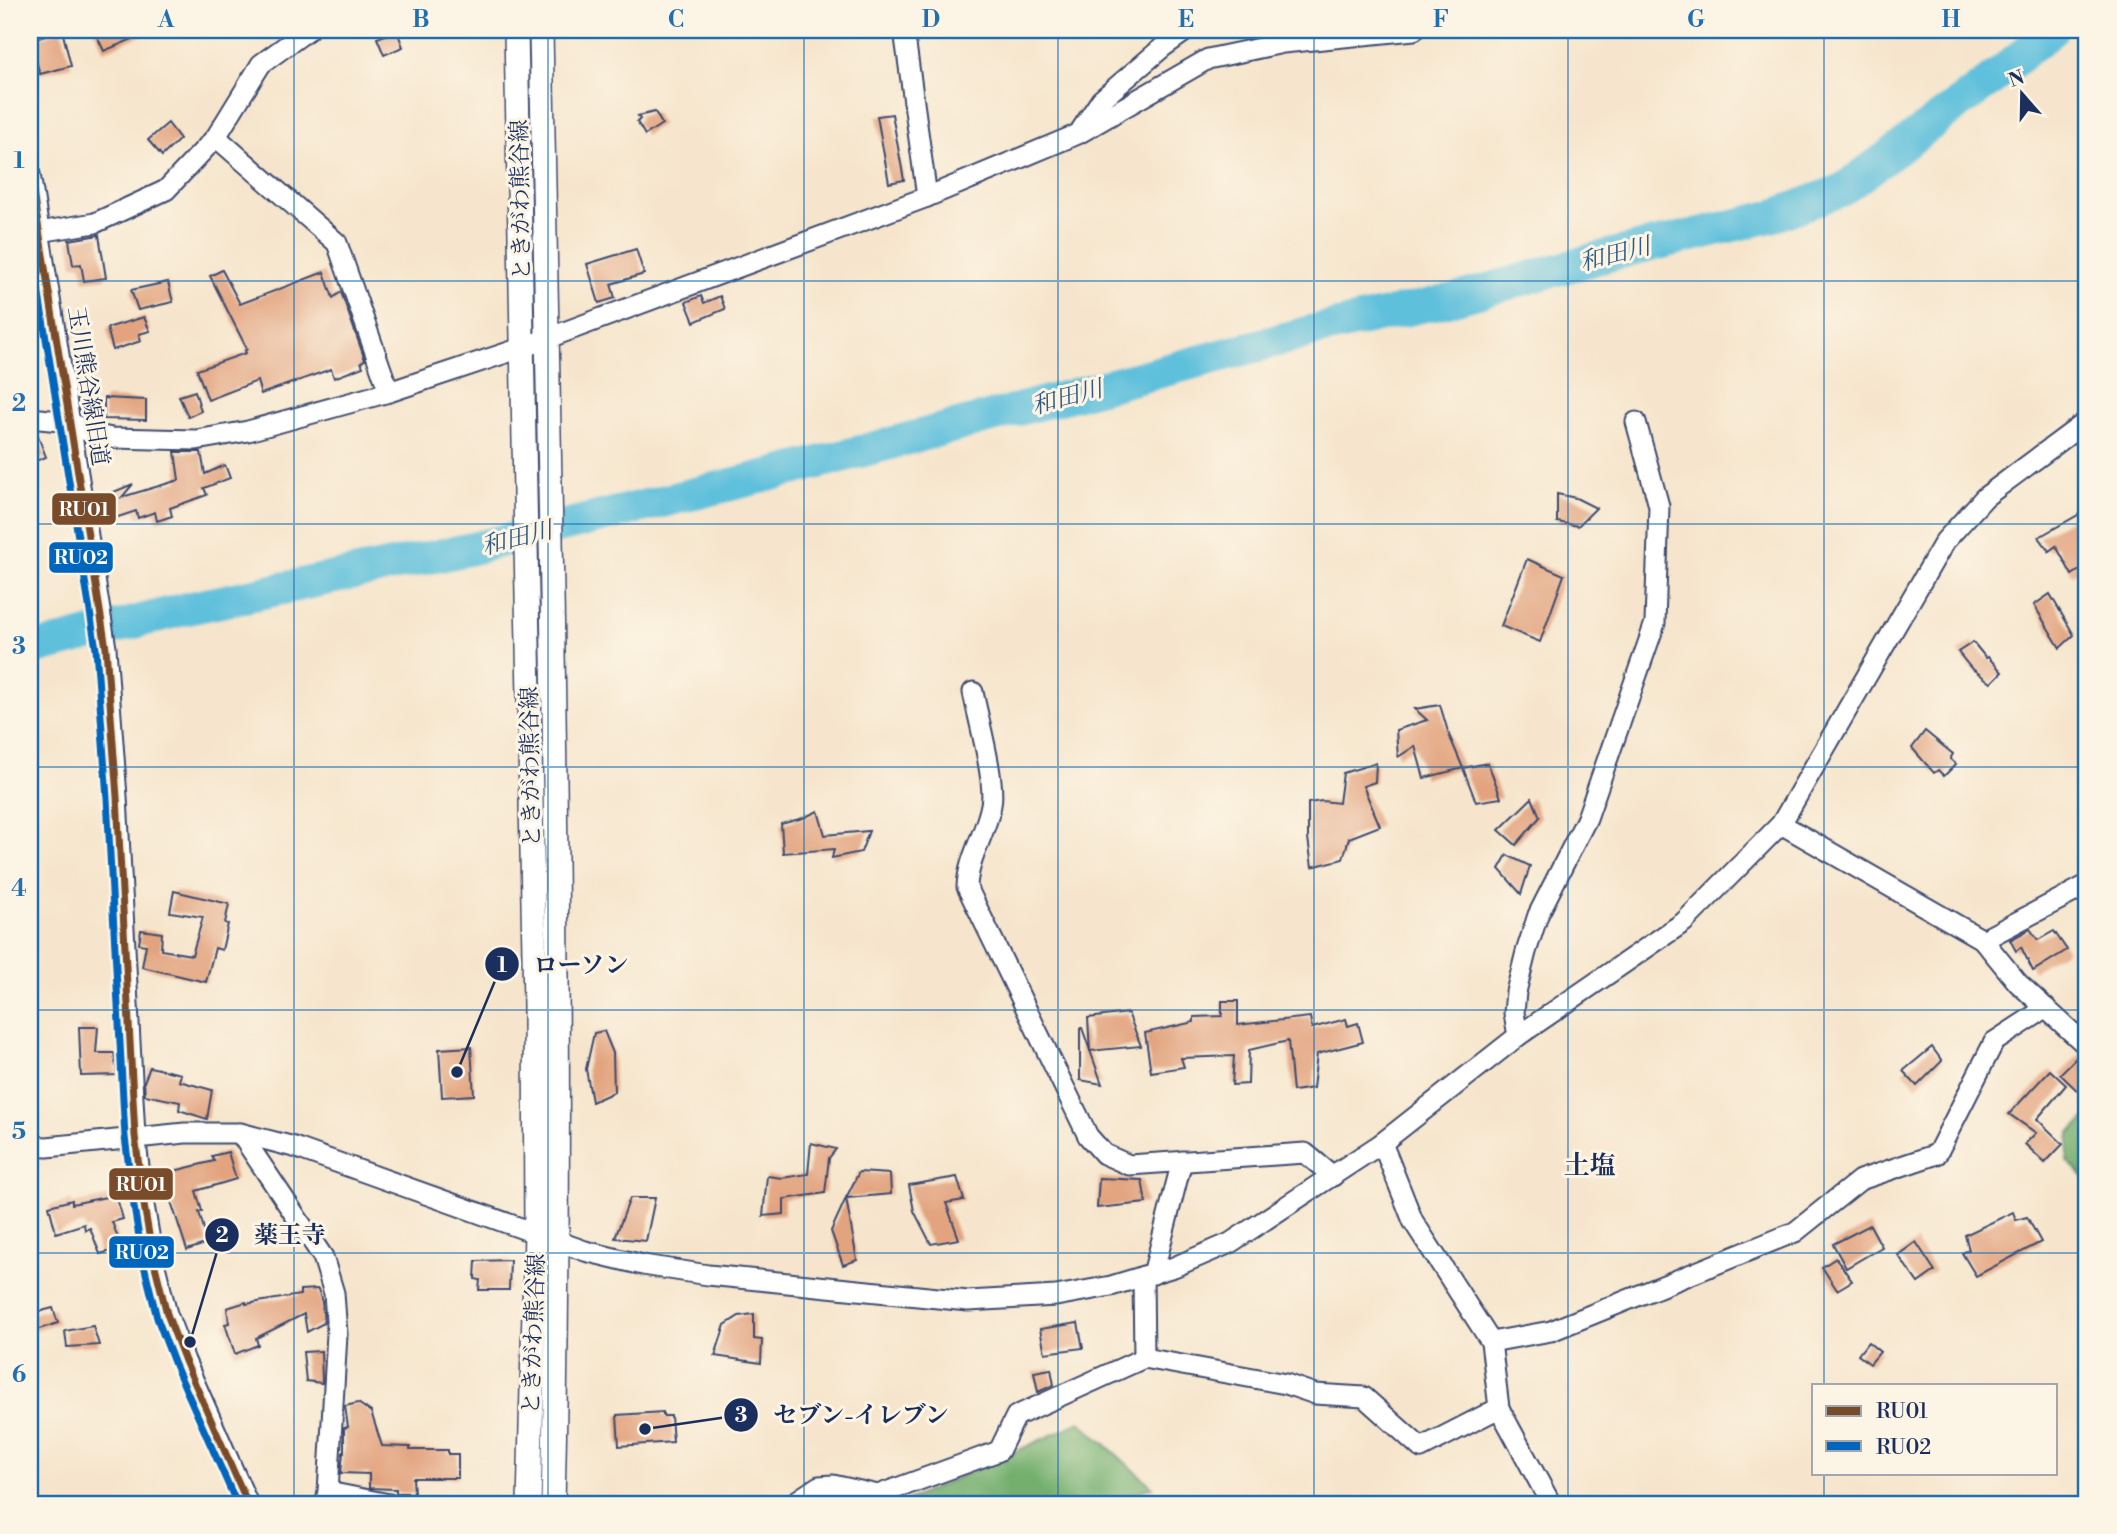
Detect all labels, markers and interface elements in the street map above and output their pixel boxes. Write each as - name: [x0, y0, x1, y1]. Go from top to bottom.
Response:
- text: A: [157, 6, 175, 34]
- text: B: [412, 6, 430, 34]
- text: C: [668, 6, 684, 34]
- text: D: [922, 6, 940, 34]
- text: E: [1178, 6, 1194, 34]
- text: F: [1433, 6, 1449, 34]
- text: G: [1687, 6, 1705, 34]
- text: H: [1942, 6, 1961, 34]
- north arrow: [1988, 60, 2058, 130]
- text: N: [2005, 65, 2028, 93]
- street label: ときがわ熊谷線: [506, 119, 536, 281]
- text: 1: [13, 147, 25, 175]
- water label: 和田川: [1577, 231, 1657, 278]
- street label: 玉川熊谷線旧道: [62, 304, 114, 468]
- water label: 和田川: [1029, 373, 1109, 422]
- text: 2: [12, 390, 26, 418]
- line badge: RU01: [51, 492, 117, 526]
- text: RU01: [59, 498, 109, 522]
- water label: 和田川: [479, 515, 559, 562]
- line badge: RU02: [48, 541, 114, 574]
- text: RU02: [54, 546, 108, 570]
- text: 3: [12, 633, 26, 661]
- street label: ときがわ熊谷線: [516, 686, 546, 848]
- text: 4: [11, 875, 27, 903]
- callout: ローソン: [484, 942, 643, 987]
- text: ローソン: [533, 951, 629, 981]
- text: 1: [497, 953, 507, 979]
- text: 5: [12, 1118, 26, 1146]
- district label: 土塩: [1564, 1150, 1616, 1182]
- line badge: RU01: [108, 1167, 174, 1201]
- text: RU01: [116, 1173, 166, 1197]
- callout: 薬王寺: [205, 1212, 340, 1257]
- text: 薬王寺: [254, 1221, 326, 1251]
- text: 2: [215, 1223, 229, 1249]
- line badge: RU02: [108, 1235, 175, 1269]
- text: RU02: [115, 1241, 169, 1265]
- street label: ときがわ熊谷線: [517, 1253, 551, 1415]
- text: 6: [12, 1361, 26, 1389]
- legend: [1812, 1384, 2058, 1474]
- callout: セブン-イレブン: [723, 1392, 964, 1437]
- text: RU01: [1876, 1399, 1928, 1425]
- text: セブン-イレブン: [773, 1401, 949, 1431]
- text: 3: [735, 1403, 747, 1429]
- text: RU02: [1876, 1435, 1931, 1461]

